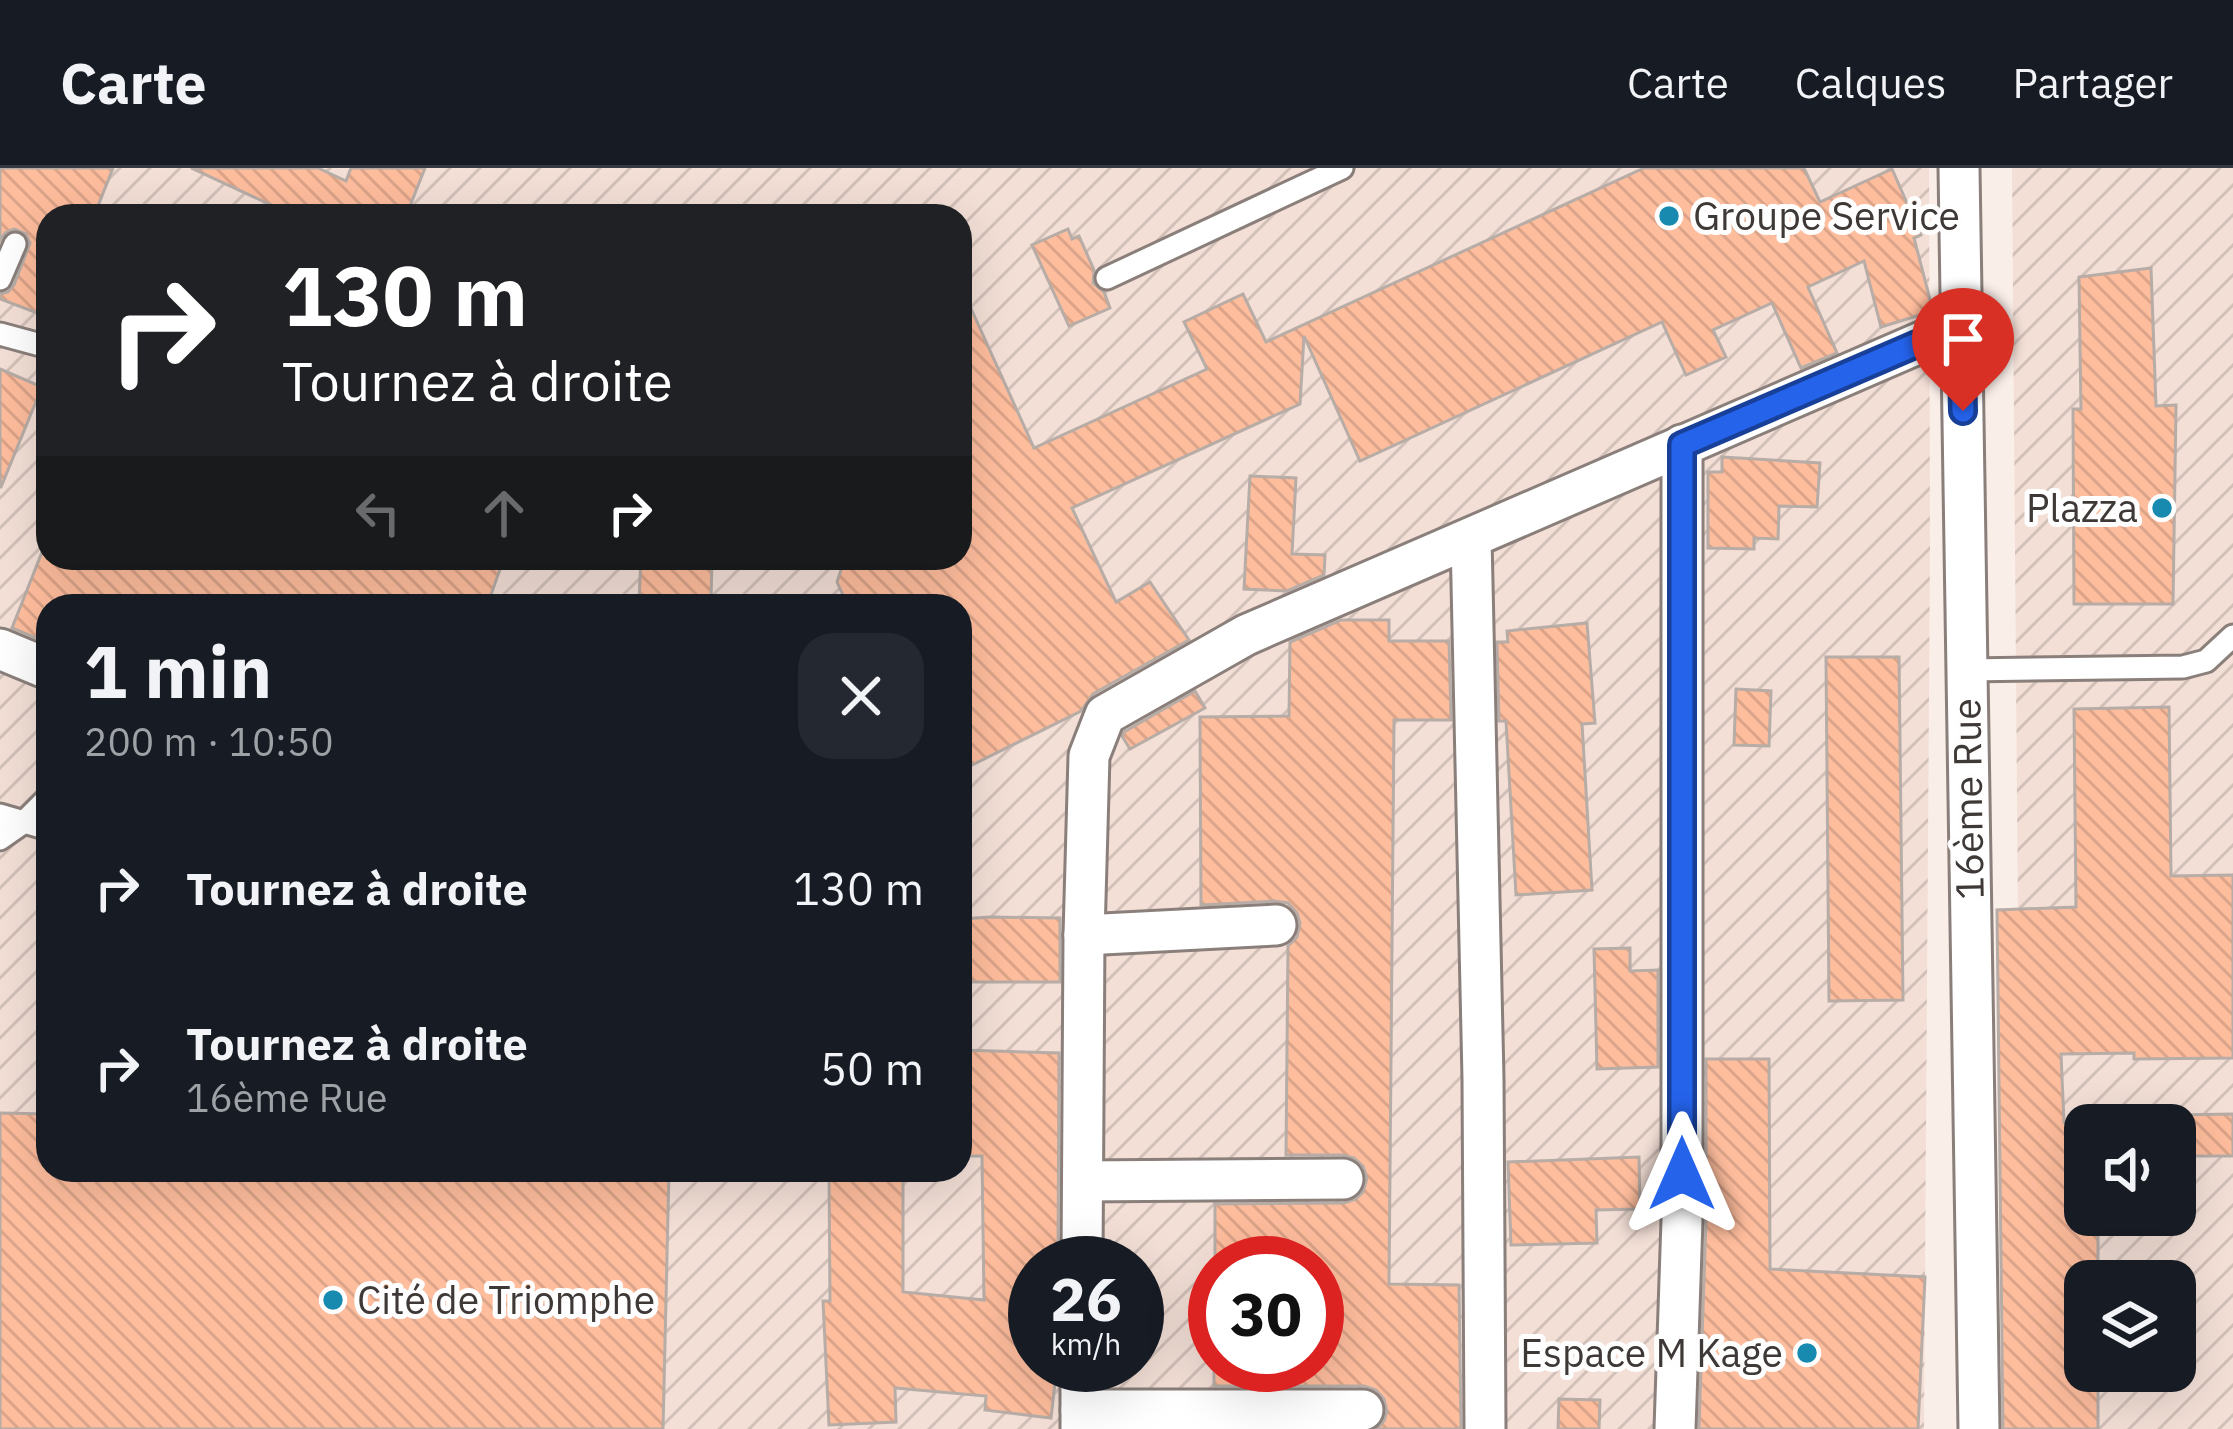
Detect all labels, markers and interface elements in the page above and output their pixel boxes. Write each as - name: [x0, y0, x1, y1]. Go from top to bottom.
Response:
- text: Carte: [60, 46, 206, 120]
- text: Carte: [1627, 55, 1729, 110]
- text: Calques: [1795, 55, 1946, 110]
- text: Partager: [2012, 55, 2173, 110]
- place label: Groupe Service: [1693, 190, 1960, 241]
- marker: Groupe Service: [1656, 203, 1682, 229]
- text: 130 m: [282, 240, 528, 349]
- icon: right: [84, 252, 240, 408]
- pin: [1912, 288, 2014, 411]
- icon: arrive: [1930, 306, 1996, 372]
- text: Tournez à droite: [282, 346, 673, 416]
- icon: left: [345, 480, 411, 546]
- icon: ahead: [471, 480, 537, 546]
- icon: right: [597, 480, 663, 546]
- place label: Plazza: [2026, 482, 2138, 533]
- marker: Plazza: [2149, 495, 2175, 521]
- text: 1 min: [84, 624, 272, 718]
- button: close: [798, 633, 924, 759]
- street label: 16ème Rue: [1940, 698, 1995, 900]
- text: 200 m · 10:50: [84, 716, 334, 767]
- icon: right: [84, 855, 150, 921]
- text: Tournez à droite: [186, 859, 528, 917]
- text: 130 m: [793, 859, 924, 917]
- text: Tournez à droite: [186, 1014, 528, 1072]
- icon: right: [84, 1035, 150, 1101]
- text: 50 m: [820, 1039, 924, 1097]
- text: 16ème Rue: [186, 1072, 387, 1123]
- map controls: [2064, 1104, 2196, 1392]
- button: sound: [2064, 1104, 2196, 1236]
- position arrow: [1619, 1111, 1745, 1237]
- speed limit sign: 30: [1188, 1236, 1344, 1392]
- text: 26: [1050, 1259, 1122, 1338]
- button: layers: [2064, 1260, 2196, 1392]
- place label: Cité de Triomphe: [357, 1274, 655, 1325]
- marker: Cité de Triomphe: [320, 1287, 346, 1313]
- text: km/h: [1051, 1324, 1121, 1363]
- place label: Espace M Kage: [1520, 1327, 1783, 1378]
- marker: Espace M Kage: [1794, 1340, 1820, 1366]

